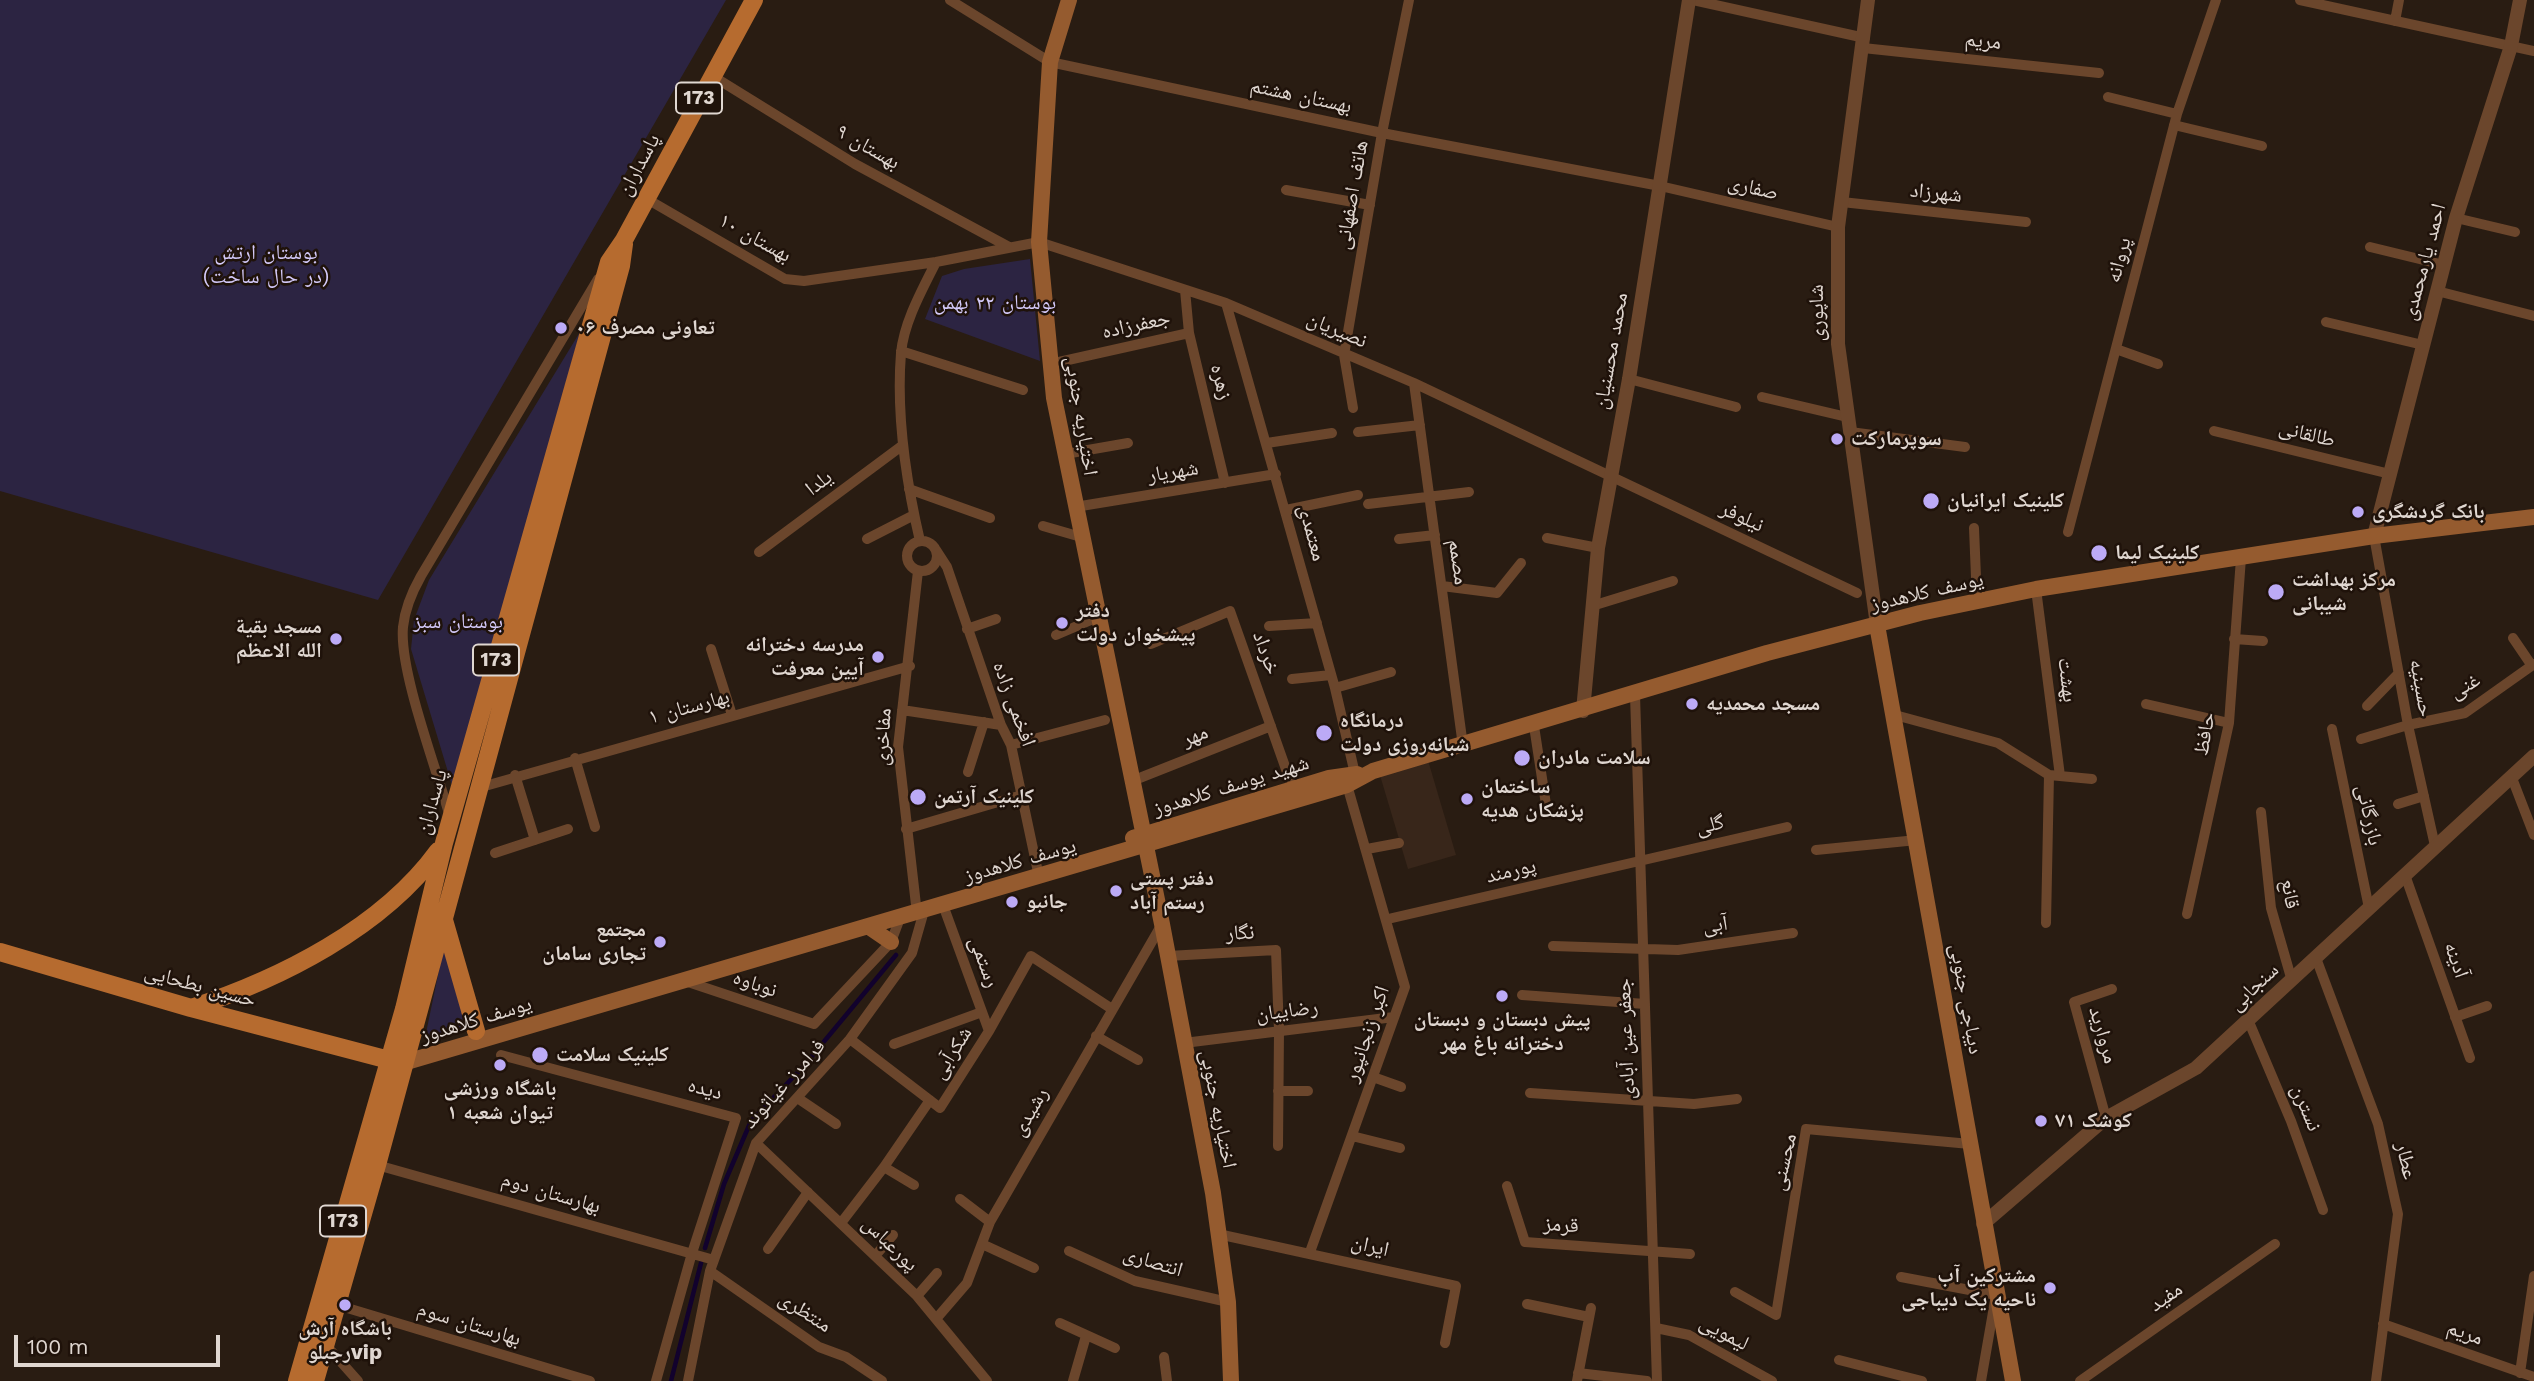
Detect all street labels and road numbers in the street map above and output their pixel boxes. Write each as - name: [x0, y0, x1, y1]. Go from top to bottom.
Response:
- street label: مریم: [1964, 27, 2002, 55]
- street label: بهستان هشتم: [1248, 73, 1354, 119]
- road number: 173: [676, 82, 722, 114]
- street label: بهستان ٩: [832, 119, 904, 175]
- street label: پاسداران: [612, 130, 666, 200]
- street label: هاتف اصفهانی: [1330, 138, 1374, 252]
- street label: صفاری: [1725, 170, 1781, 206]
- street label: شهرزاد: [1909, 178, 1963, 208]
- street label: احمد یارمحمدی: [2396, 201, 2452, 323]
- street label: بهستان ١٠: [714, 208, 796, 268]
- street label: پروانه: [2101, 235, 2137, 285]
- street label: شاپوری: [1804, 284, 1830, 342]
- street label: محمد محسنیان: [1588, 291, 1634, 411]
- street label: جعفرزاده: [1100, 305, 1172, 345]
- street label: نصیریان: [1303, 306, 1371, 354]
- street label: اختیاریه جنوبی: [1059, 355, 1103, 477]
- street label: زهره: [1204, 362, 1238, 402]
- street label: طالقانی: [2276, 415, 2338, 453]
- street label: شهریار: [1146, 456, 1200, 488]
- street label: یلدا: [801, 465, 837, 501]
- street label: نیلوفر: [1716, 496, 1768, 538]
- street label: معتمدی: [1292, 502, 1332, 564]
- street label: مصمم: [1442, 538, 1474, 586]
- street label: یوسف کلاهدوز: [1868, 567, 1986, 617]
- street label: خرداد: [1247, 628, 1285, 678]
- road number: 173: [473, 645, 519, 676]
- street label: بهشت: [2052, 656, 2082, 704]
- street label: حسینیه: [2404, 657, 2438, 719]
- street label: افخمی زاده: [987, 658, 1041, 750]
- street label: غنی: [2445, 667, 2485, 705]
- street label: بهارستان ١: [646, 684, 732, 730]
- street label: مفاخری: [869, 707, 897, 767]
- street label: حافظ: [2189, 710, 2221, 758]
- street label: مهر: [1178, 719, 1212, 753]
- street label: شهید یوسف کلاهدوز: [1150, 750, 1312, 822]
- street label: پاسداران: [411, 766, 453, 838]
- street label: بازرگانی: [2350, 782, 2388, 848]
- street label: گلی: [1693, 810, 1727, 840]
- street label: یوسف کلاهدوز: [961, 833, 1079, 889]
- street label: پورمند: [1483, 853, 1539, 889]
- street label: قانع: [2275, 877, 2305, 911]
- street label: آبی: [1701, 911, 1729, 939]
- street label: نگار: [1225, 920, 1255, 946]
- street label: رستمی: [963, 933, 1005, 991]
- street label: آدینه: [2438, 939, 2474, 981]
- street label: دیباجی جنوبی: [1944, 942, 1988, 1056]
- street label: سنجابی: [2224, 958, 2284, 1016]
- street label: حسین بطحایی: [142, 959, 258, 1013]
- street label: نوباوه: [730, 965, 780, 1003]
- street label: جعفر عین آبادی: [1611, 978, 1641, 1100]
- street label: اکبر زنجانپور: [1339, 983, 1395, 1085]
- street label: یوسف کلاهدوز: [417, 991, 535, 1049]
- street label: رضاییان: [1255, 995, 1319, 1027]
- street label: مروارید: [2083, 1004, 2123, 1066]
- street label: شکرآبی: [926, 1022, 978, 1084]
- street label: فرامرز غیاثوند: [737, 1034, 831, 1134]
- street label: اختیاریه جنوبی: [1194, 1048, 1242, 1170]
- street label: دیده: [685, 1072, 725, 1106]
- street label: نسترن: [2285, 1081, 2327, 1135]
- street label: رشیدی: [1006, 1083, 1054, 1141]
- street label: محسنی: [1765, 1131, 1803, 1193]
- street label: عطار: [2390, 1140, 2422, 1182]
- street label: بهارستان دوم: [498, 1167, 604, 1219]
- road number: 173: [320, 1205, 366, 1236]
- street label: پورعباس: [857, 1211, 923, 1277]
- street label: قرمز: [1542, 1211, 1580, 1239]
- street label: ایران: [1349, 1229, 1391, 1263]
- street label: انتصاری: [1120, 1241, 1186, 1283]
- street label: مفید: [2144, 1277, 2188, 1317]
- street label: منتظری: [774, 1286, 836, 1338]
- street label: بهارستان سوم: [414, 1296, 524, 1352]
- street label: لیمویی: [1695, 1310, 1753, 1356]
- street label: مریم: [2444, 1315, 2486, 1351]

